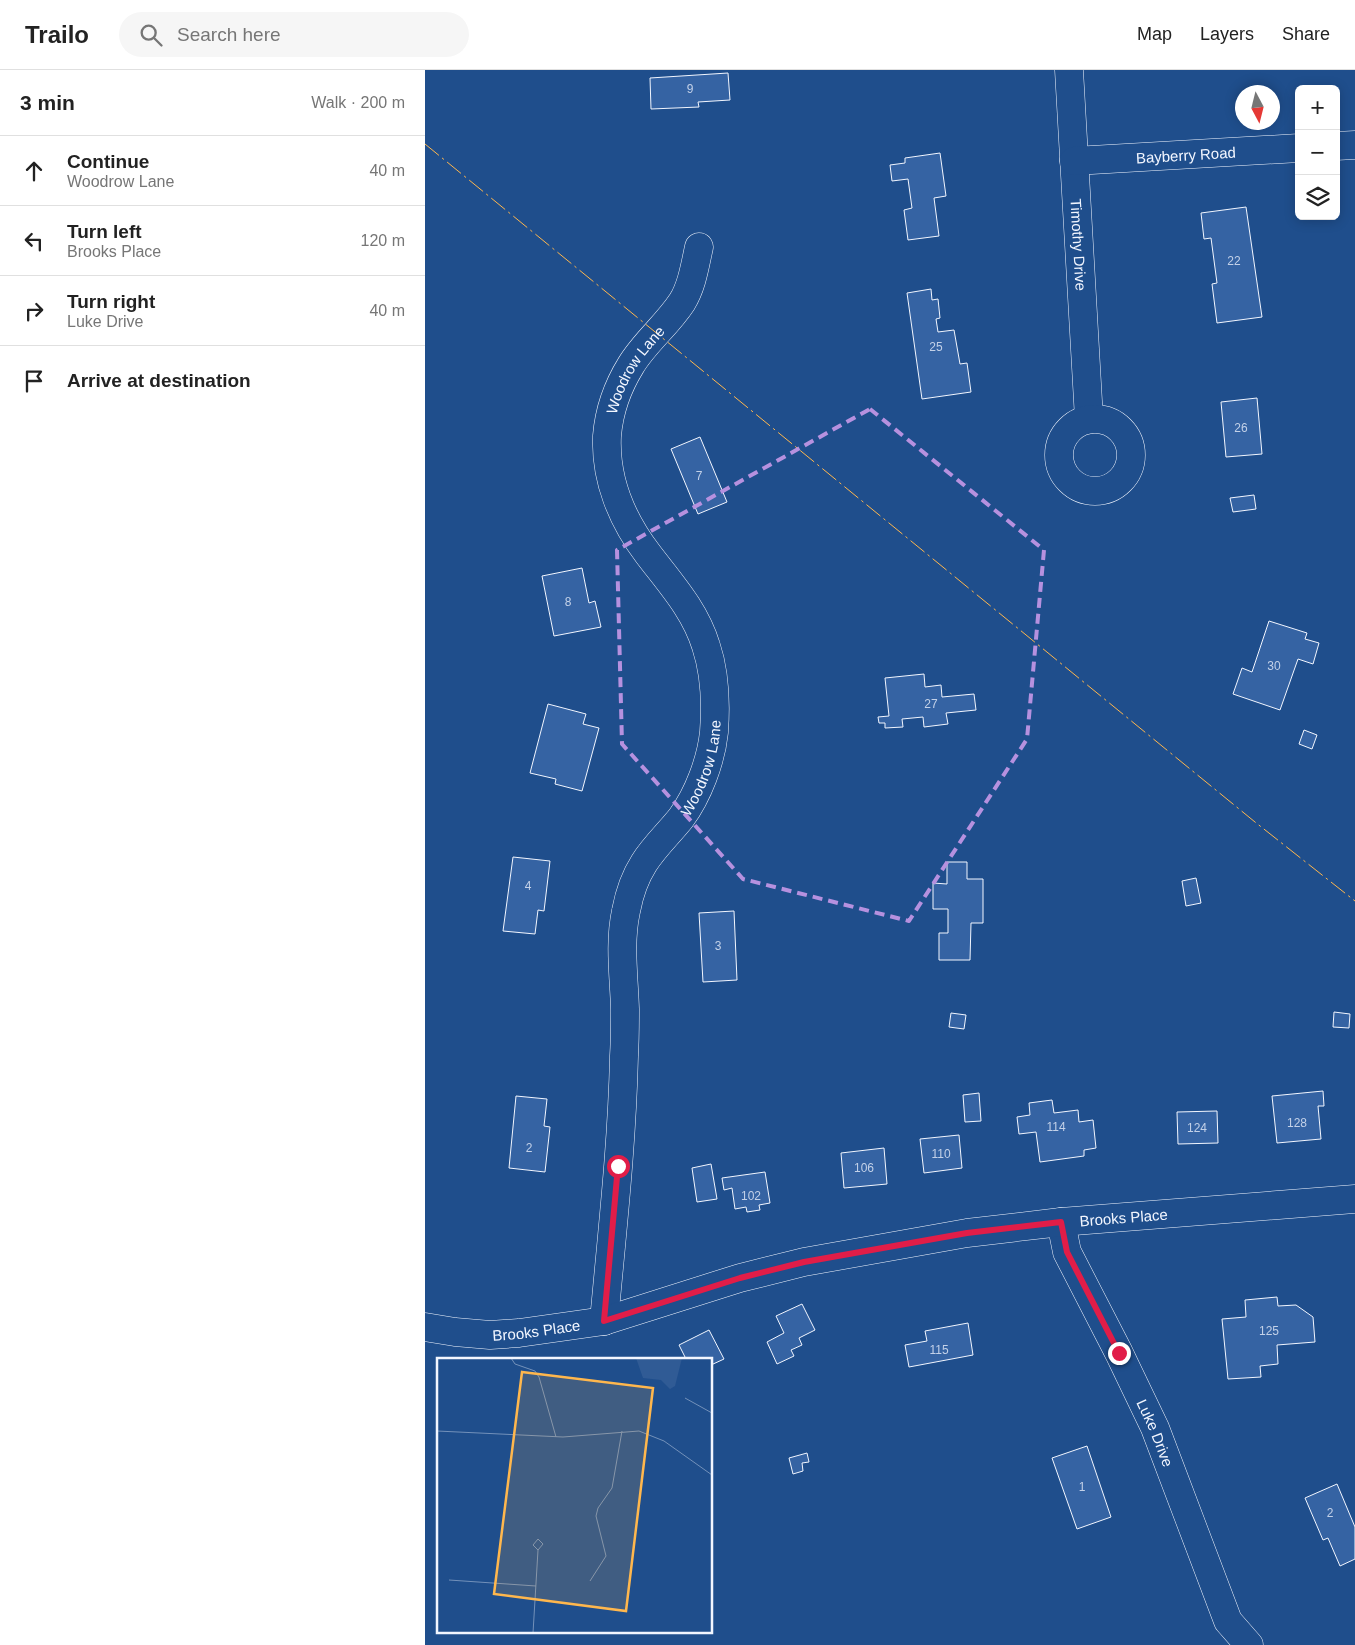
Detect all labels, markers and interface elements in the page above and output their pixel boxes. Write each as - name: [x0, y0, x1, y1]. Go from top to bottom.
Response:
- search box: [119, 12, 469, 57]
- text: Trailo: [25, 21, 89, 48]
- icon: search: [137, 21, 165, 49]
- text: Search here: [177, 24, 281, 45]
- text: Map: [1137, 24, 1172, 44]
- text: Layers: [1200, 24, 1254, 44]
- text: Share: [1282, 24, 1330, 44]
- house number: 9: [687, 82, 694, 96]
- north arrow: [1235, 85, 1280, 130]
- map controls: [1295, 85, 1340, 220]
- button: +: [1295, 85, 1340, 130]
- text: 3 min: [20, 91, 75, 114]
- text: Walk · 200 m: [311, 94, 405, 111]
- button: −: [1295, 130, 1340, 175]
- street label: Bayberry Road: [1135, 143, 1236, 166]
- text: Continue: [67, 151, 149, 172]
- icon: ahead: [20, 157, 48, 185]
- text: 40 m: [369, 162, 405, 179]
- text: Woodrow Lane: [67, 173, 174, 190]
- button: layers: [1295, 175, 1340, 220]
- street label: Timothy Drive: [1068, 198, 1090, 291]
- text: Turn left: [67, 221, 142, 242]
- icon: left: [20, 227, 48, 255]
- text: 120 m: [361, 232, 405, 249]
- text: Brooks Place: [67, 243, 161, 260]
- house number: 22: [1227, 254, 1241, 268]
- text: Turn right: [67, 291, 155, 312]
- icon: right: [20, 297, 48, 325]
- text: 40 m: [369, 302, 405, 319]
- text: Luke Drive: [67, 313, 143, 330]
- street label: Woodrow Lane: [602, 322, 668, 416]
- house number: 25: [929, 340, 943, 354]
- icon: arrive: [20, 367, 48, 395]
- text: Arrive at destination: [67, 370, 251, 391]
- house number: 26: [1234, 421, 1248, 435]
- house number: 7: [696, 469, 703, 483]
- house number: 8: [565, 595, 572, 609]
- house number: 30: [1267, 659, 1281, 673]
- house number: 27: [924, 697, 938, 711]
- street label: Woodrow Lane: [677, 719, 723, 819]
- house number: 4: [525, 879, 532, 893]
- house number: 3: [715, 939, 722, 953]
- house number: 128: [1287, 1116, 1307, 1130]
- house number: 114: [1046, 1120, 1066, 1134]
- house number: 124: [1187, 1121, 1207, 1135]
- house number: 2: [526, 1141, 533, 1155]
- house number: 110: [931, 1147, 951, 1161]
- route start: [607, 1155, 630, 1178]
- house number: 106: [854, 1161, 874, 1175]
- house number: 102: [741, 1189, 761, 1203]
- street label: Brooks Place: [1079, 1205, 1168, 1229]
- street label: Brooks Place: [492, 1316, 581, 1343]
- house number: 125: [1259, 1324, 1279, 1338]
- route end: [1108, 1342, 1131, 1365]
- house number: 115: [929, 1343, 949, 1357]
- inset map: [437, 1358, 713, 1632]
- street label: Luke Drive: [1134, 1396, 1177, 1469]
- house number: 1: [1079, 1480, 1086, 1494]
- house number: 2: [1327, 1506, 1334, 1520]

